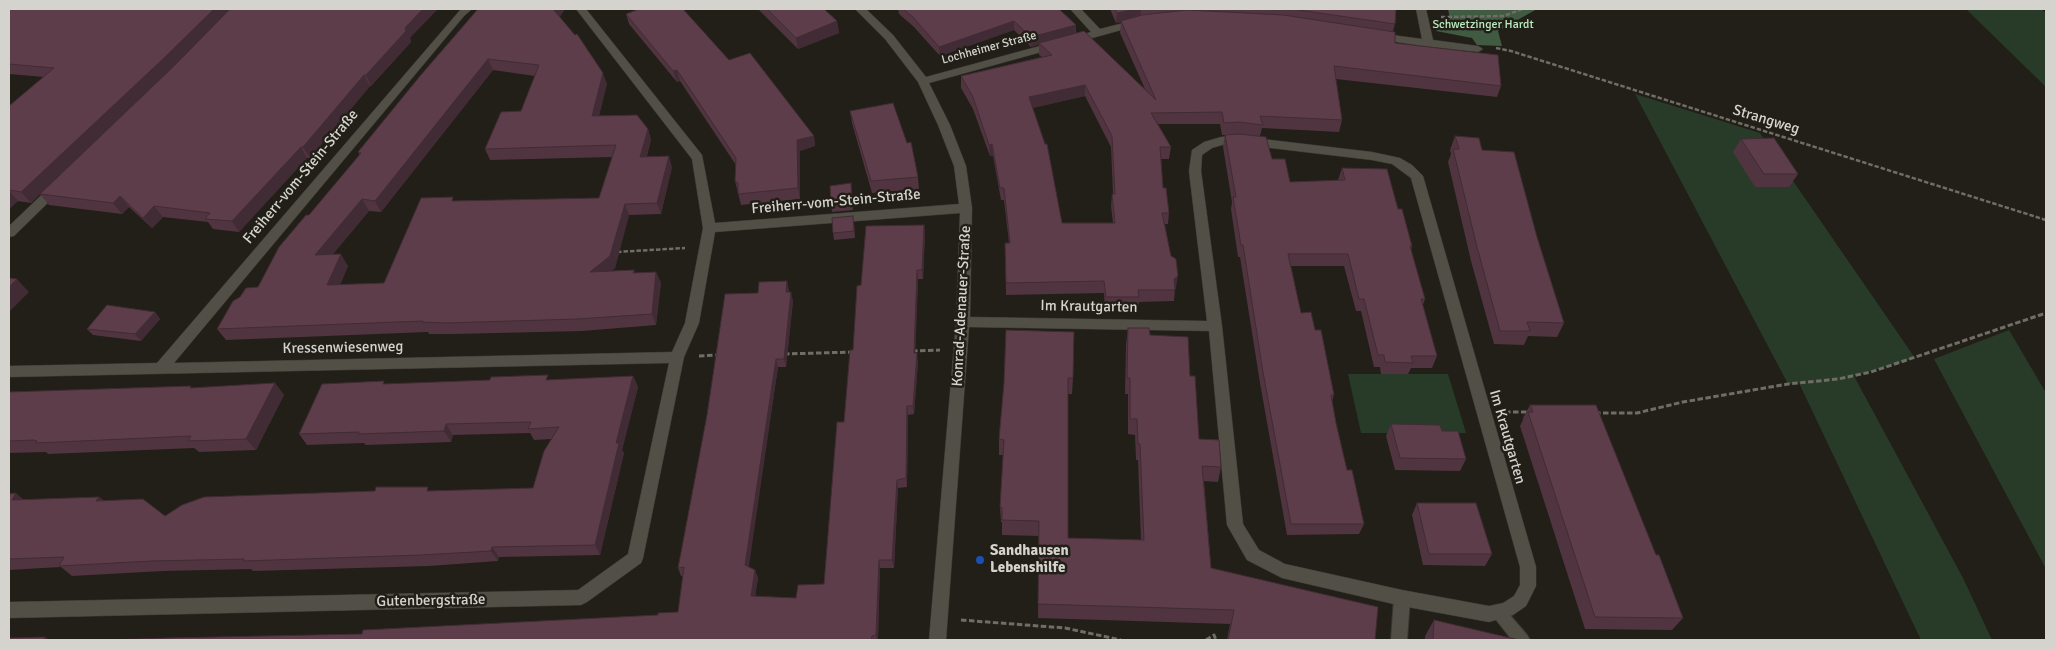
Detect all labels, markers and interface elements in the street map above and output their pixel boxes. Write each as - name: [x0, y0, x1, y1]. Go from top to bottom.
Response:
- park label: Schwetzinger Hardt: [1432, 18, 1534, 32]
- street label: Lochheimer Straße: [940, 28, 1038, 68]
- street label: Strangweg: [1730, 101, 1802, 139]
- street label: Freiherr-vom-Stein-Straße: [240, 106, 362, 248]
- street label: Freiherr-vom-Stein-Straße: [751, 186, 921, 218]
- street label: Konrad-Adenauer-Straße: [949, 225, 975, 387]
- street label: Im Krautgarten: [1040, 297, 1138, 317]
- street label: Kressenwiesenweg: [282, 338, 404, 358]
- street label: Im Krautgarten: [1485, 388, 1529, 486]
- place label: Sandhausen Lebenshilfe: [990, 542, 1069, 577]
- marker: Sandhausen Lebenshilfe: [974, 554, 986, 566]
- street label: Gutenbergstraße: [376, 591, 486, 611]

